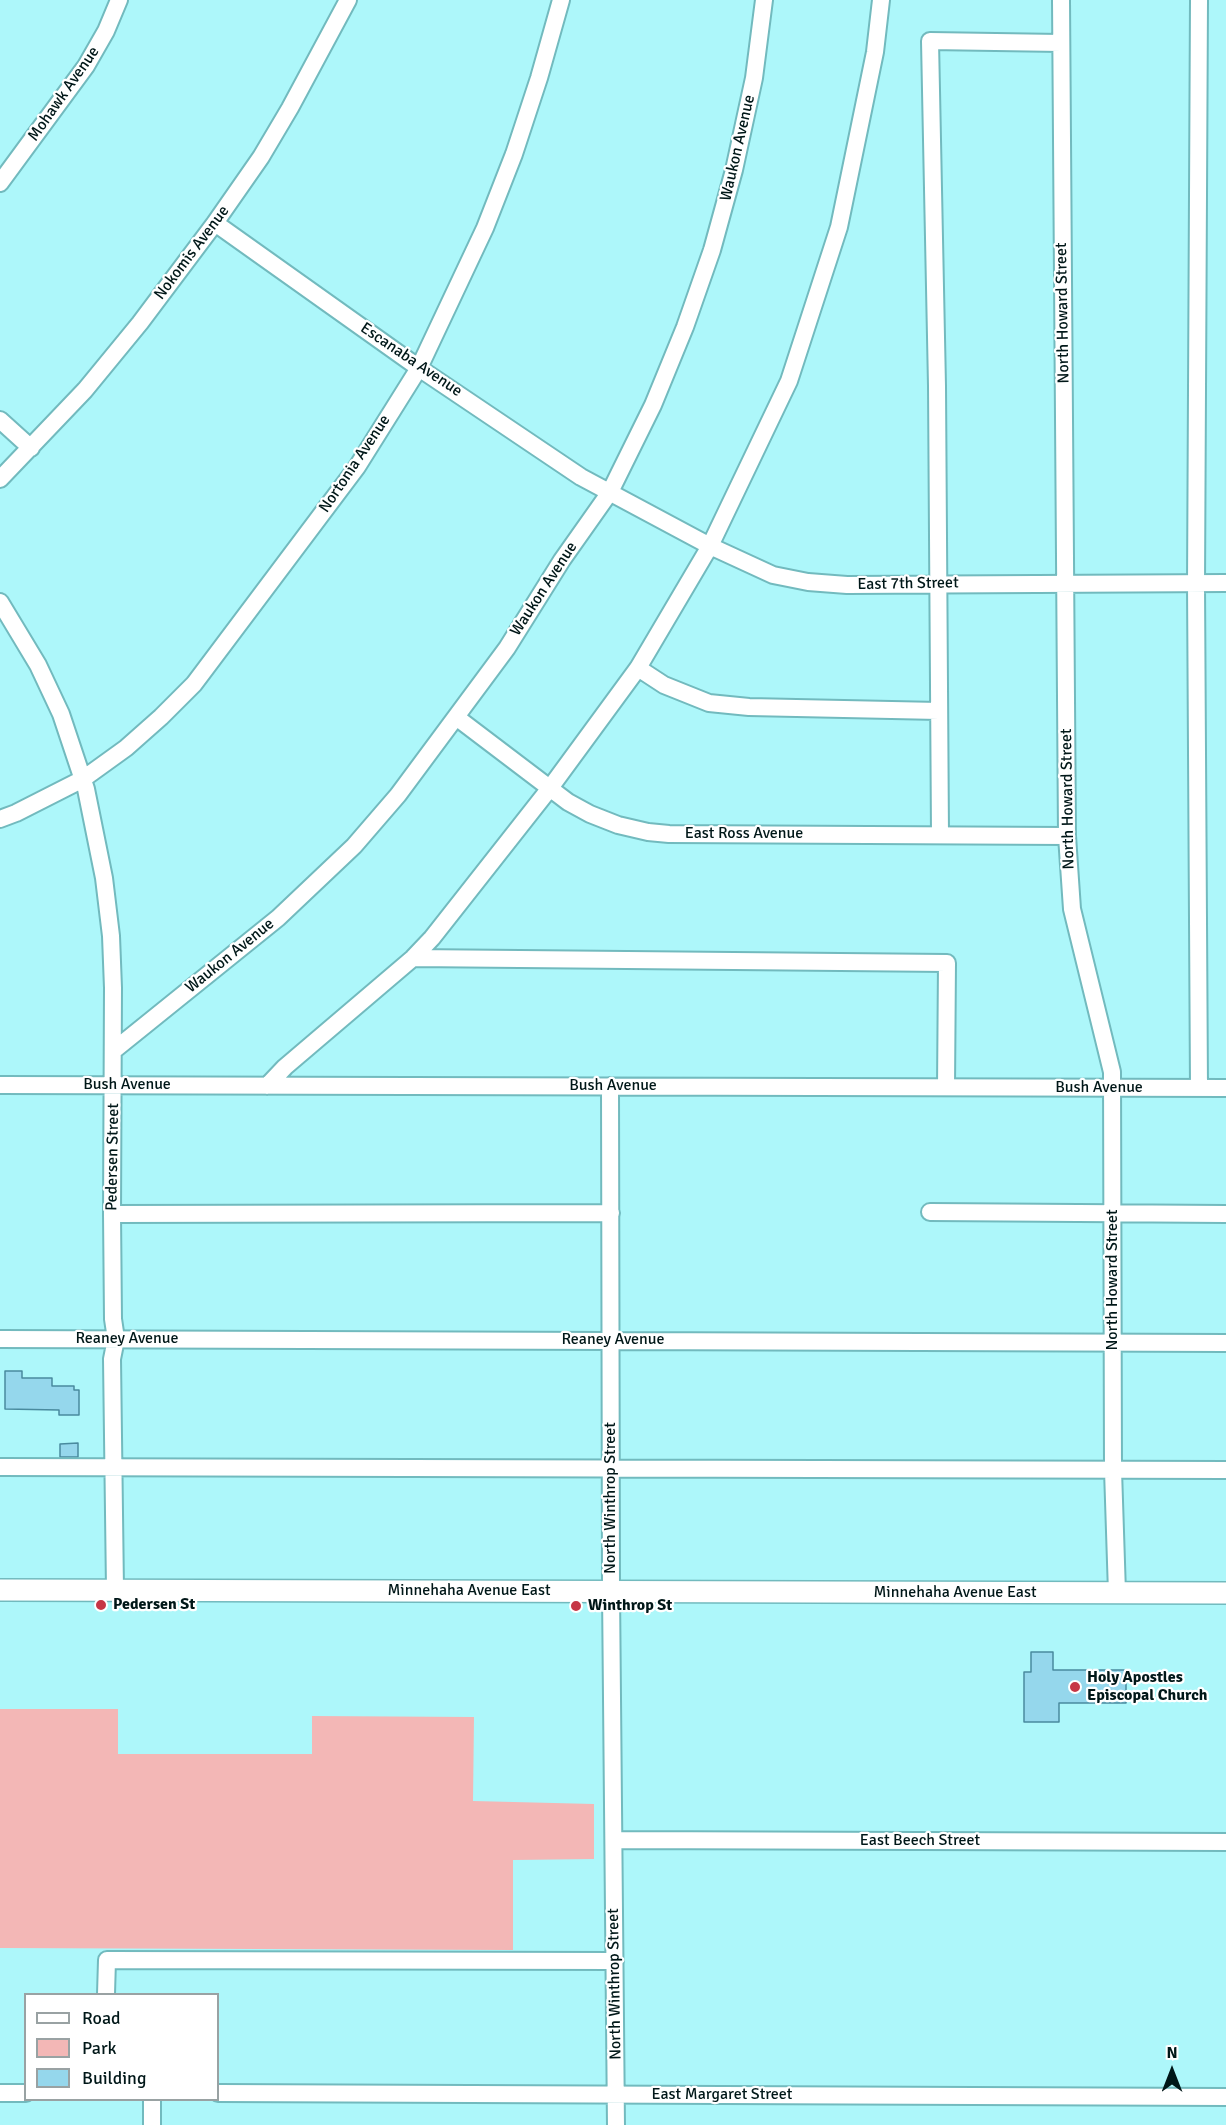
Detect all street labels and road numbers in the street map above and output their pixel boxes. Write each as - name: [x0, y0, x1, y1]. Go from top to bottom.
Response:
- street label: Mohawk Avenue: [24, 43, 104, 145]
- street label: Waukon Avenue: [716, 93, 760, 203]
- street label: Nokomis Avenue: [150, 202, 234, 304]
- street label: North Howard Street: [1052, 242, 1074, 384]
- street label: Escanaba Avenue: [356, 319, 466, 401]
- street label: Nortonia Avenue: [315, 411, 395, 517]
- street label: Waukon Avenue: [506, 538, 582, 640]
- street label: East 7th Street: [857, 574, 959, 594]
- street label: North Howard Street: [1057, 728, 1079, 870]
- street label: East Ross Avenue: [685, 824, 803, 844]
- street label: Waukon Avenue: [182, 914, 278, 998]
- street label: Bush Avenue: [83, 1075, 171, 1095]
- street label: Bush Avenue: [569, 1076, 657, 1096]
- street label: Bush Avenue: [1055, 1078, 1143, 1098]
- street label: Pedersen Street: [102, 1103, 124, 1211]
- street label: North Howard Street: [1103, 1209, 1123, 1351]
- street label: Reaney Avenue: [75, 1329, 179, 1349]
- street label: Reaney Avenue: [561, 1330, 665, 1350]
- street label: North Winthrop Street: [601, 1422, 621, 1574]
- street label: Minnehaha Avenue East: [387, 1581, 551, 1601]
- street label: Minnehaha Avenue East: [873, 1583, 1037, 1603]
- street label: East Beech Street: [860, 1831, 980, 1851]
- street label: North Winthrop Street: [604, 1908, 626, 2060]
- street label: East Margaret Street: [652, 2085, 792, 2105]

